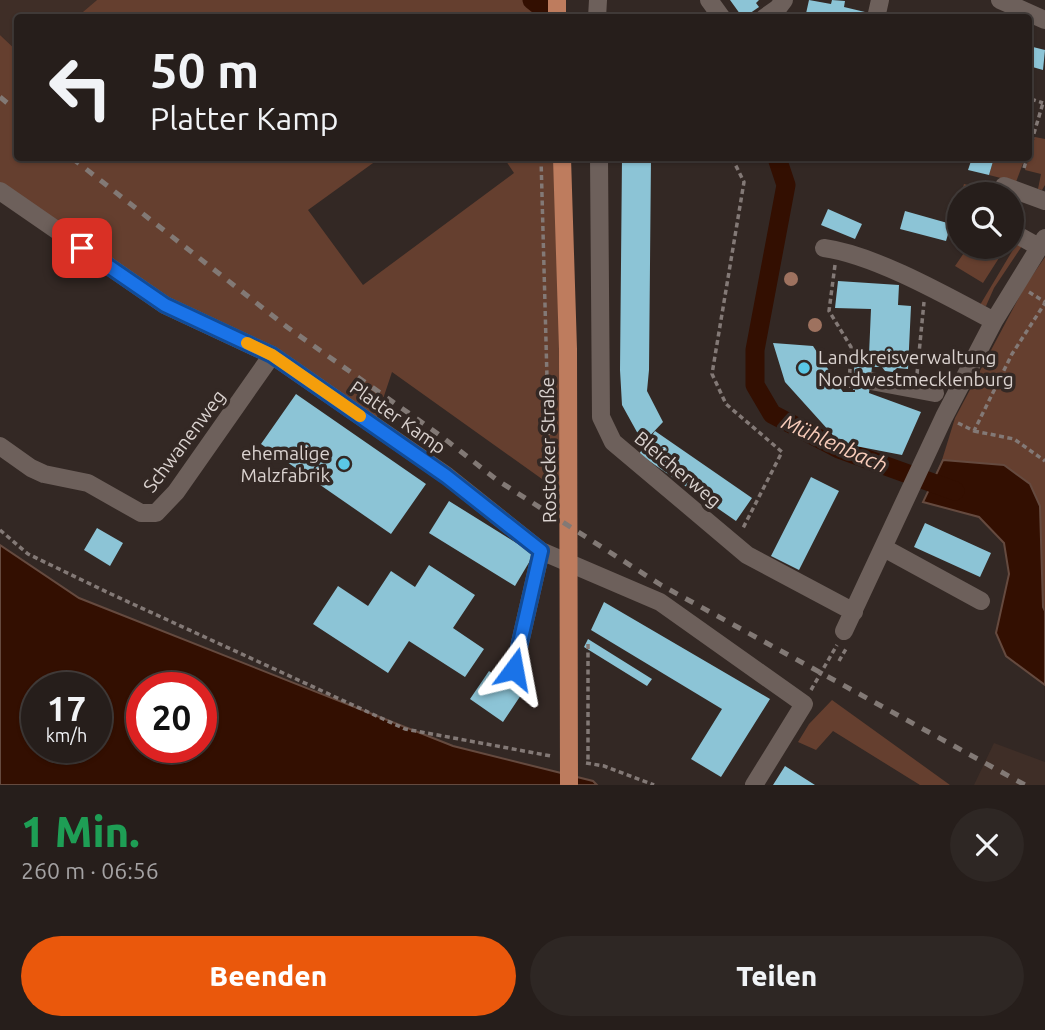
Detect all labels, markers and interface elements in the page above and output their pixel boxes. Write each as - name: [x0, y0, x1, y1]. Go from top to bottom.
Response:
- icon: left: [35, 42, 126, 133]
- text: 50 m: [150, 42, 259, 97]
- text: Platter Kamp: [150, 100, 338, 136]
- map controls: [947, 182, 1024, 259]
- button: search: [947, 182, 1024, 259]
- pin: [52, 218, 112, 278]
- icon: arrive: [63, 229, 101, 267]
- place label: Landkreisverwaltung Nordwestmecklenburg: [818, 346, 1014, 390]
- marker: Landkreisverwaltung Nordwestmecklenburg: [796, 360, 812, 376]
- street label: Platter Kamp: [346, 376, 450, 458]
- street label: Rostocker Straße: [536, 377, 560, 523]
- street label: Schwanenweg: [138, 385, 230, 497]
- water label: Mühlenbach: [778, 409, 892, 477]
- street label: Bleicherweg: [630, 426, 726, 512]
- place label: ehemalige Malzfabrik: [240, 442, 330, 486]
- marker: ehemalige Malzfabrik: [336, 456, 352, 472]
- position arrow: [477, 632, 551, 706]
- speed limit sign: 20: [126, 672, 217, 763]
- text: 17: [47, 688, 86, 728]
- text: km/h: [46, 725, 87, 745]
- text: 1 Min.: [21, 808, 140, 855]
- button: close: [950, 808, 1024, 882]
- text: 260 m · 06:56: [21, 858, 159, 883]
- button: Beenden: [21, 936, 516, 1016]
- button: Teilen: [530, 936, 1024, 1016]

